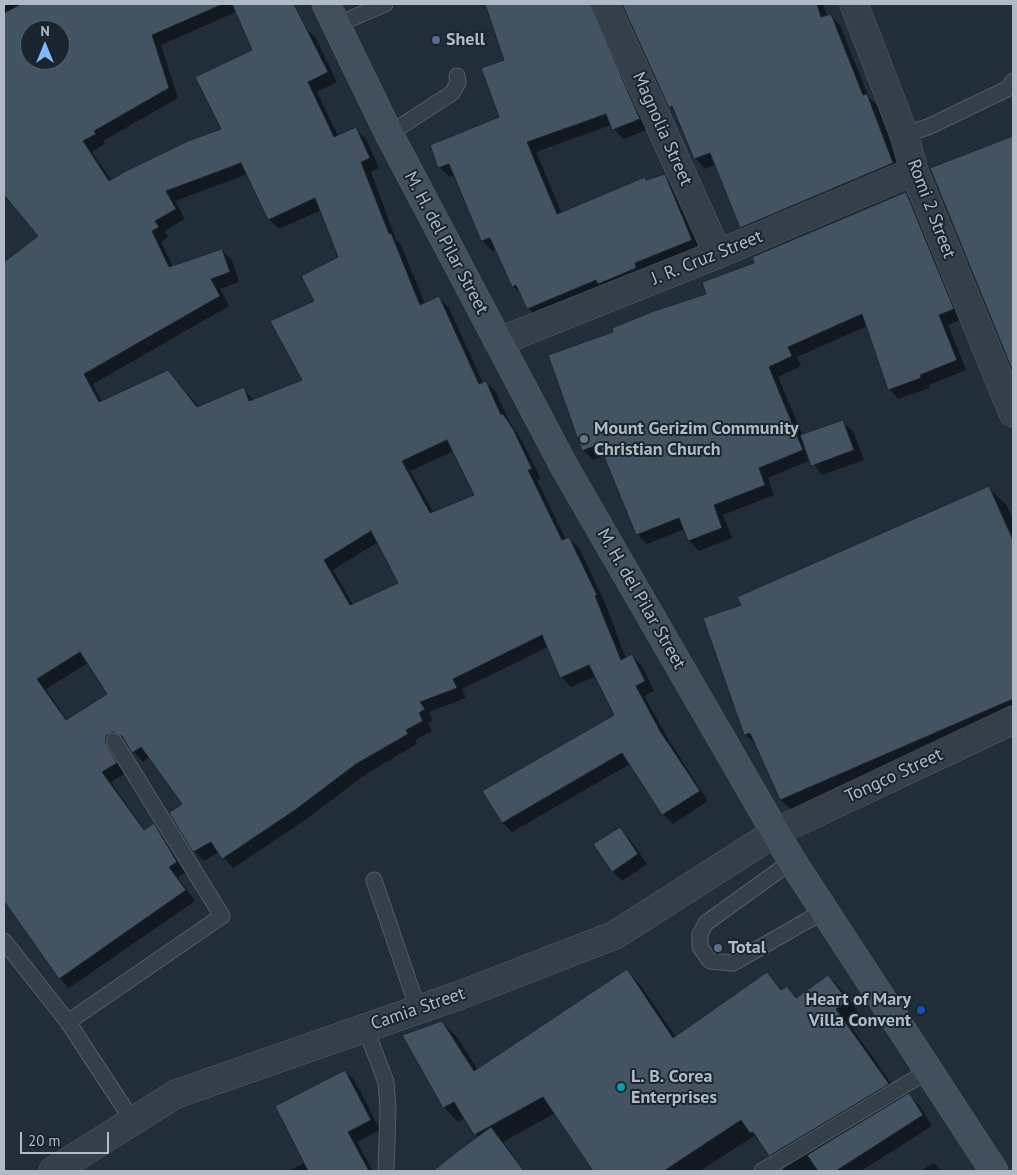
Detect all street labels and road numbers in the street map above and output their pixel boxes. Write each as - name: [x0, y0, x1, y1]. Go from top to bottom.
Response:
- street label: Magnolia Street: [627, 69, 697, 189]
- street label: Romi 2 Street: [902, 156, 960, 262]
- street label: M. H. del Pilar Street: [399, 168, 493, 318]
- street label: J. R. Cruz Street: [648, 226, 766, 290]
- street label: M. H. del Pilar Street: [592, 525, 690, 673]
- street label: Tongco Street: [842, 744, 946, 808]
- street label: Camia Street: [368, 983, 468, 1035]

